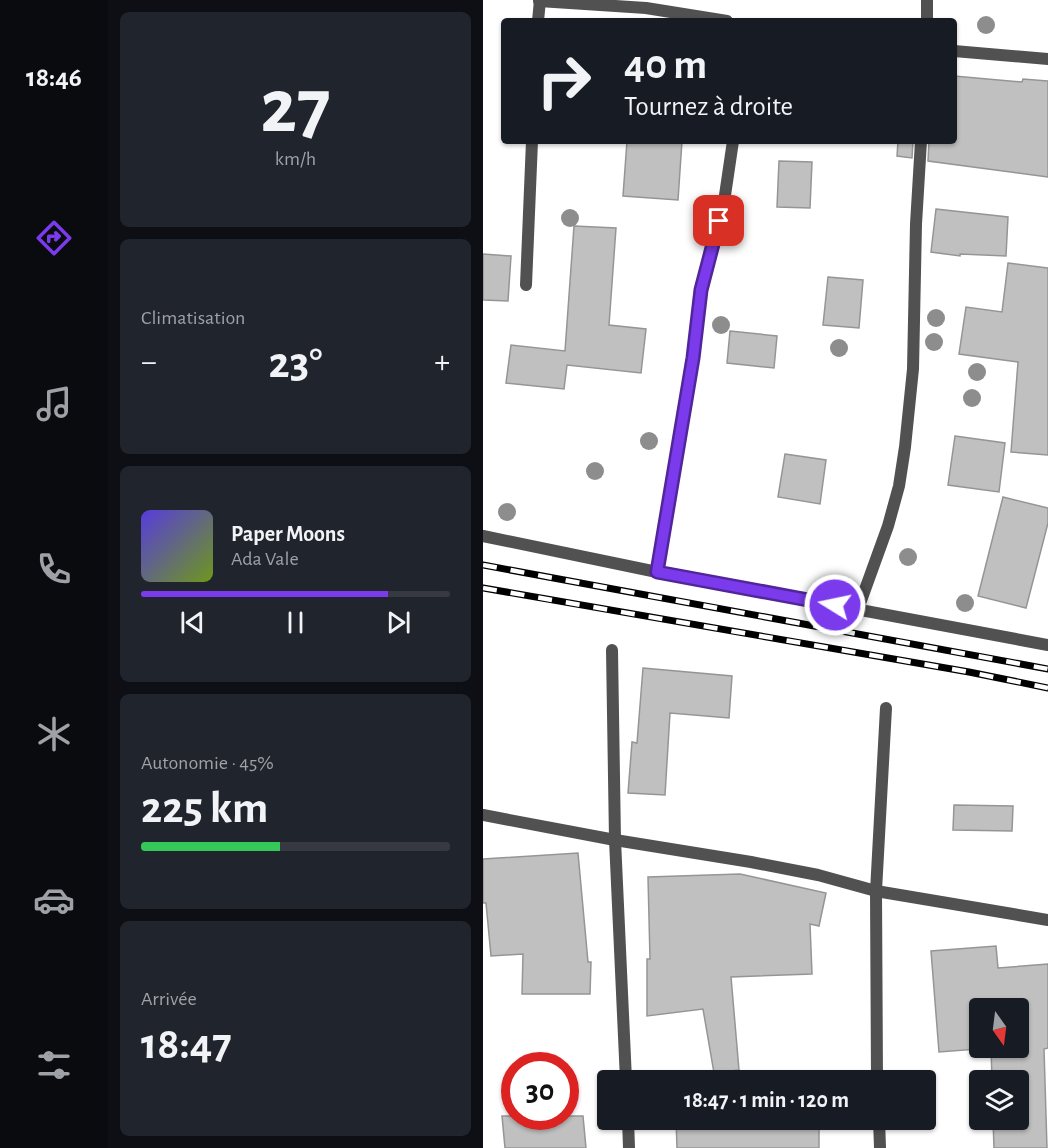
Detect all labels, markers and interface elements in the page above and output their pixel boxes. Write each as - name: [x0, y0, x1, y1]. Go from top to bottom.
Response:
- icon: right: [525, 42, 603, 120]
- text: 40 m: [624, 44, 707, 86]
- text: 18:46: [26, 64, 82, 91]
- text: 27: [260, 69, 331, 147]
- text: Tournez à droite: [624, 93, 793, 120]
- text: km/h: [275, 149, 316, 169]
- pin: [693, 195, 744, 246]
- icon: arrive: [702, 204, 735, 237]
- icon: directions: [33, 217, 75, 259]
- text: Climatisation: [141, 308, 245, 328]
- text: 23°: [269, 341, 322, 386]
- text: −: [141, 346, 157, 379]
- text: +: [434, 346, 450, 379]
- icon: music: [33, 383, 75, 425]
- text: Paper Moons: [231, 523, 345, 545]
- icon: phone: [33, 548, 75, 590]
- text: Ada Vale: [231, 549, 299, 569]
- position arrow: [803, 573, 867, 637]
- icon: previous: [176, 606, 209, 639]
- icon: pause: [279, 606, 312, 639]
- icon: next: [382, 606, 415, 639]
- icon: climate: [33, 713, 75, 755]
- text: Autonomie · 45%: [141, 753, 274, 773]
- text: 225 km: [141, 786, 268, 831]
- icon: car: [33, 879, 75, 921]
- text: Arrivée: [141, 989, 197, 1009]
- north arrow: [969, 998, 1029, 1058]
- map controls: [969, 998, 1029, 1130]
- text: 18:47: [141, 1022, 232, 1067]
- icon: filters: [33, 1044, 75, 1086]
- speed limit sign: 30: [501, 1052, 579, 1130]
- button: layers: [969, 1070, 1029, 1130]
- text: 18:47 · 1 min · 120 m: [684, 1089, 849, 1111]

